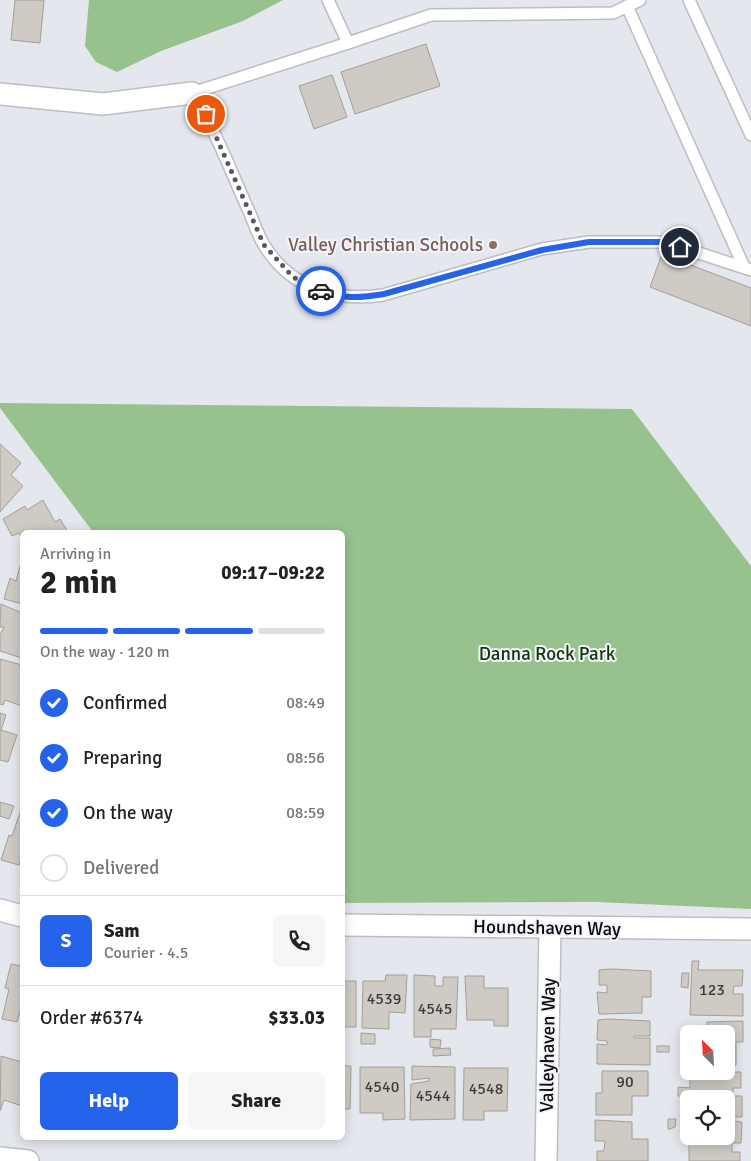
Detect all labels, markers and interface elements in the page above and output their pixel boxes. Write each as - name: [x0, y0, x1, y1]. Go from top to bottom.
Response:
- pin: [185, 93, 227, 135]
- icon: bag: [192, 100, 220, 128]
- pin: [659, 226, 701, 268]
- place label: Valley Christian Schools: [288, 233, 483, 257]
- icon: home: [666, 233, 694, 261]
- marker: Valley Christian Schools: [487, 239, 499, 251]
- courier: [296, 266, 346, 316]
- icon: car: [307, 277, 335, 305]
- text: Arriving in: [40, 544, 111, 564]
- text: 09:17–09:22: [221, 561, 325, 585]
- text: 2 min: [40, 563, 117, 602]
- text: On the way · 120 m: [40, 642, 170, 662]
- park label: Danna Rock Park: [479, 642, 616, 666]
- icon: check: [40, 689, 68, 717]
- text: Confirmed: [83, 691, 167, 715]
- text: 08:49: [286, 693, 325, 713]
- icon: check: [40, 744, 68, 772]
- text: Preparing: [83, 746, 162, 770]
- text: 08:56: [286, 748, 325, 768]
- icon: check: [40, 799, 68, 827]
- text: On the way: [83, 801, 173, 825]
- text: 08:59: [286, 803, 325, 823]
- text: Delivered: [83, 856, 159, 880]
- button: phone: [273, 915, 325, 967]
- street label: Houndshaven Way: [473, 915, 621, 941]
- text: Sam: [104, 919, 140, 943]
- text: S: [61, 929, 71, 953]
- text: Courier · 4.5: [104, 943, 188, 963]
- street label: Valleyhaven Way: [535, 977, 561, 1112]
- house number: 123: [699, 980, 725, 1000]
- house number: 4539: [367, 989, 401, 1009]
- house number: 4545: [418, 999, 452, 1019]
- text: Order #6374: [40, 1006, 143, 1030]
- text: $33.03: [268, 1006, 325, 1030]
- north arrow: [680, 1025, 735, 1080]
- map controls: [680, 1025, 735, 1145]
- button: Help: [40, 1072, 178, 1130]
- button: Share: [188, 1072, 325, 1130]
- house number: 90: [616, 1072, 634, 1092]
- house number: 4540: [365, 1077, 399, 1097]
- house number: 4548: [469, 1079, 503, 1099]
- house number: 4544: [416, 1086, 451, 1106]
- button: locate: [680, 1090, 735, 1145]

